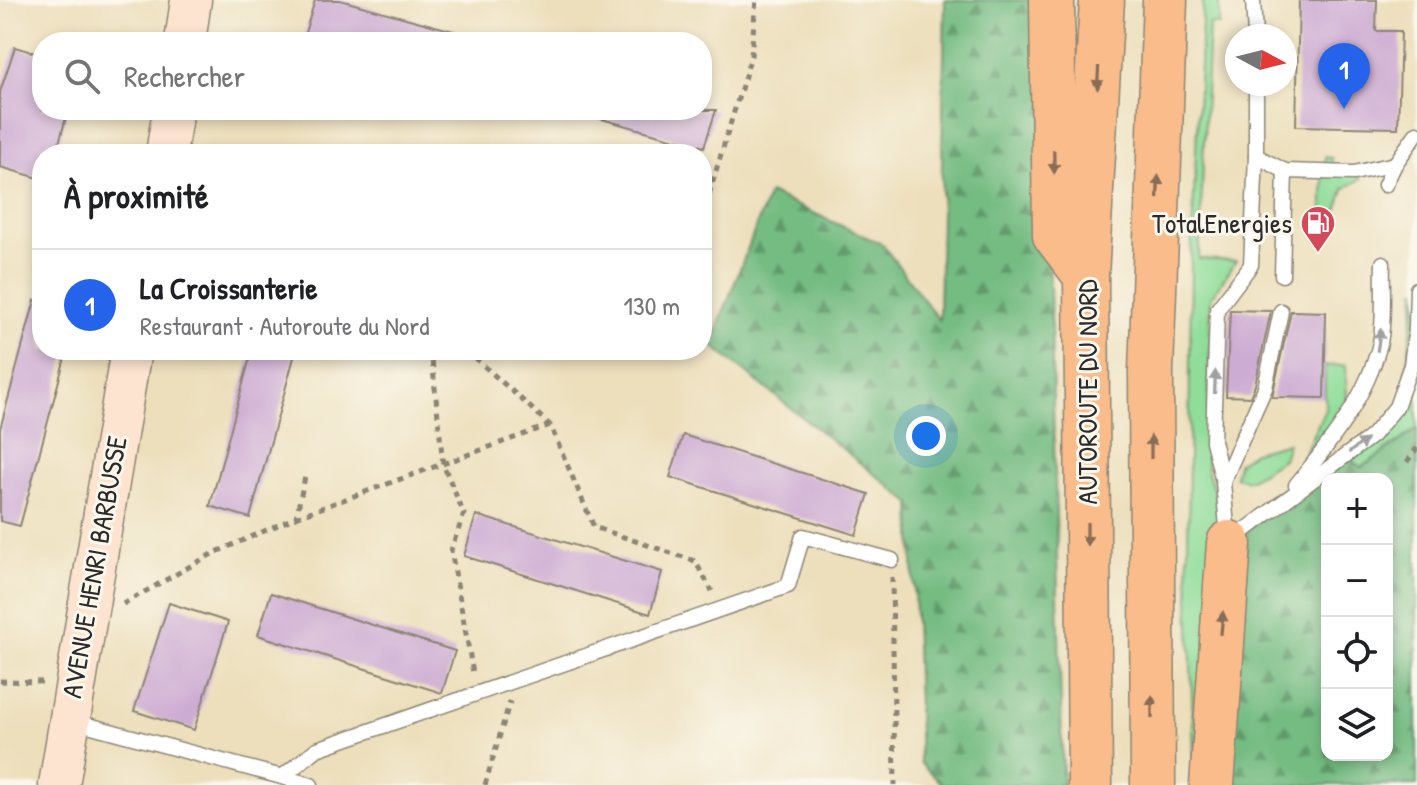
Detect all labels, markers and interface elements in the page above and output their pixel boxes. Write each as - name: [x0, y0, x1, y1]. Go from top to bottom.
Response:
- north arrow: [1225, 24, 1297, 96]
- search box: [32, 32, 712, 120]
- pin: 1: [1318, 43, 1370, 109]
- icon: search: [60, 54, 104, 98]
- text: Rechercher: [124, 56, 245, 96]
- one-way arrow: [1091, 66, 1104, 91]
- one-way arrow: [1048, 150, 1060, 175]
- text: À proximité: [64, 173, 209, 219]
- one-way arrow: [1151, 174, 1164, 199]
- place label: TotalEnergies: [1152, 204, 1292, 242]
- fuel station icon: TotalEnergies: [1299, 204, 1337, 254]
- text: La Croissanterie: [140, 268, 318, 308]
- street label: AUTOROUTE DU NORD: [1068, 279, 1106, 504]
- text: 1: [85, 288, 95, 323]
- text: 130 m: [624, 288, 680, 323]
- text: Restaurant · Autoroute du Nord: [140, 308, 429, 343]
- one-way arrow: [1373, 327, 1385, 352]
- one-way arrow: [1208, 369, 1221, 394]
- your location: [906, 416, 946, 456]
- street label: AVENUE HENRI BARBUSSE: [52, 433, 136, 701]
- one-way arrow: [1145, 434, 1157, 459]
- one-way arrow: [1348, 439, 1369, 454]
- map controls: [1321, 473, 1393, 761]
- button: +: [1321, 473, 1393, 545]
- one-way arrow: [1081, 522, 1093, 547]
- button: −: [1321, 545, 1393, 617]
- one-way arrow: [1216, 610, 1229, 635]
- button: locate: [1321, 617, 1393, 689]
- button: layers: [1321, 689, 1393, 761]
- one-way arrow: [1146, 694, 1158, 719]

